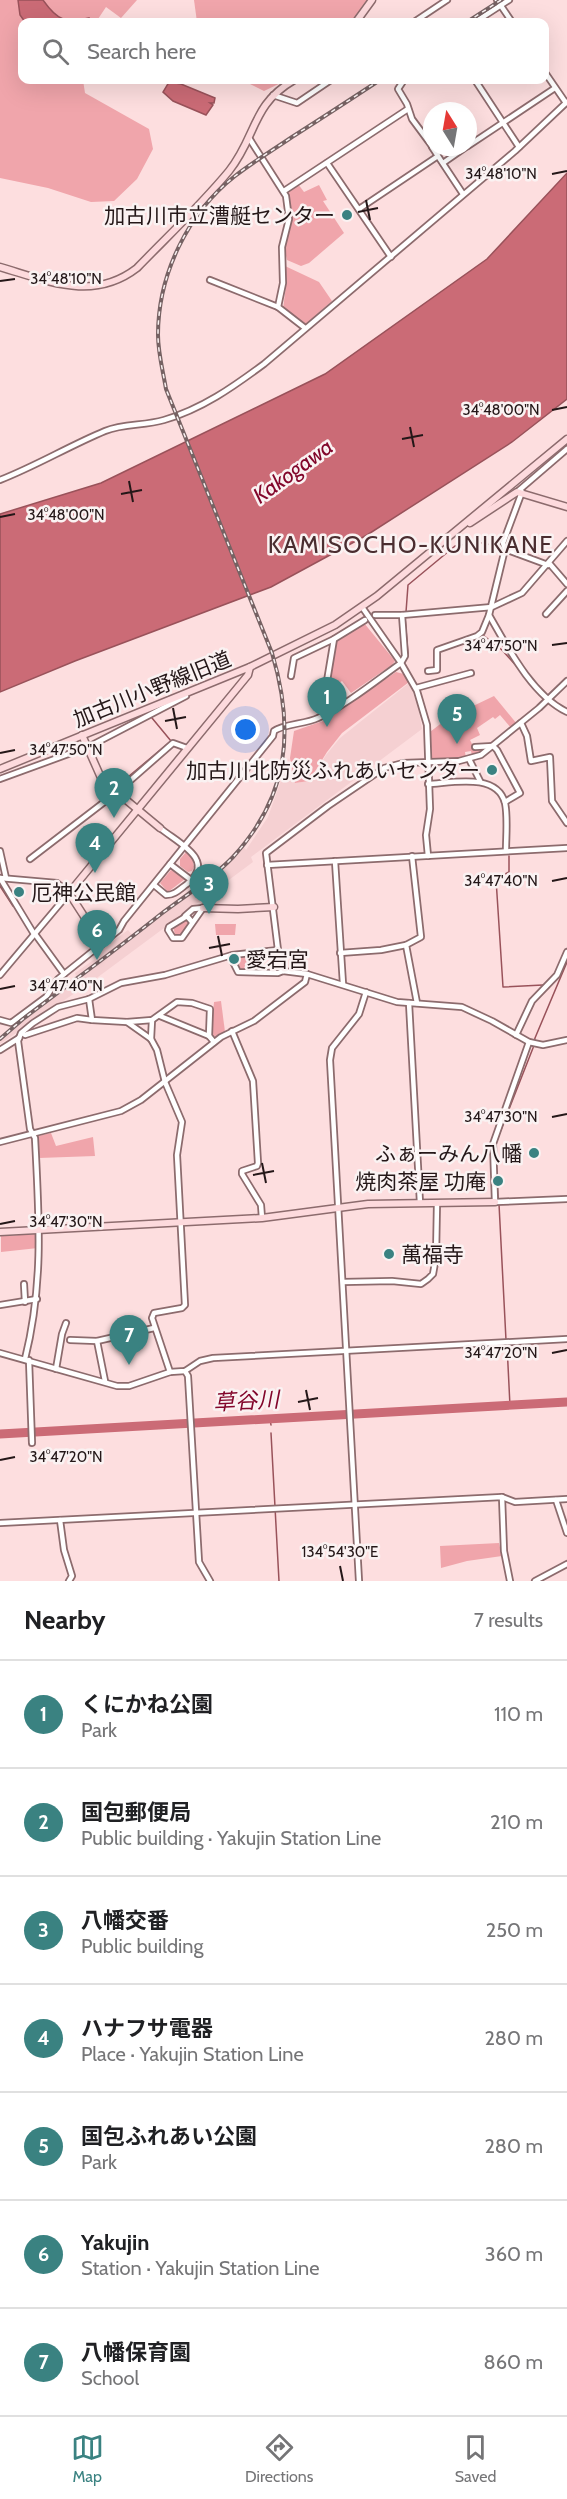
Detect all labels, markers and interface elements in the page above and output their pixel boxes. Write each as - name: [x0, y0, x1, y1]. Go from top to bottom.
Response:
- search box: [18, 18, 549, 84]
- icon: search: [39, 35, 72, 68]
- text: Search here: [87, 38, 196, 65]
- north arrow: [423, 102, 477, 156]
- text: 34°48'10"N: [465, 165, 537, 183]
- place label: 加古川市立漕艇センター: [104, 203, 335, 228]
- marker: 加古川市立漕艇センター: [340, 208, 354, 222]
- text: 34°48'10"N: [30, 270, 102, 288]
- text: 34°48'00"N: [462, 401, 540, 419]
- water label: Kakogawa: [248, 433, 338, 509]
- text: 34°48'00"N: [27, 506, 105, 524]
- district label: KAMISOCHO-KUNIKANE: [268, 530, 554, 559]
- text: 34°47'50"N: [464, 637, 538, 655]
- street label: 加古川小野線旧道: [69, 646, 235, 732]
- pin: 1: [308, 678, 346, 727]
- pin: 5: [438, 694, 476, 744]
- your location: [231, 715, 260, 744]
- text: 34°47'50"N: [29, 741, 103, 759]
- place label: 加古川北防災ふれあいセンター: [186, 758, 480, 783]
- marker: 加古川北防災ふれあいセンター: [485, 763, 499, 777]
- pin: 2: [94, 768, 134, 818]
- pin: 4: [76, 824, 115, 873]
- pin: 3: [190, 864, 228, 914]
- text: 34°47'40"N: [464, 872, 538, 890]
- place label: 厄神公民館: [31, 880, 136, 905]
- marker: 厄神公民館: [12, 885, 26, 899]
- pin: 6: [78, 910, 116, 960]
- place label: 愛宕宮: [246, 947, 309, 972]
- marker: 愛宕宮: [227, 952, 241, 966]
- text: 34°47'40"N: [29, 977, 103, 995]
- text: 34°47'30"N: [464, 1108, 538, 1126]
- place label: ふぁーみん八幡: [375, 1141, 522, 1166]
- marker: ふぁーみん八幡: [527, 1146, 541, 1160]
- place label: 焼肉茶屋 功庵: [355, 1169, 486, 1194]
- marker: 焼肉茶屋 功庵: [491, 1174, 505, 1188]
- text: 34°47'30"N: [29, 1213, 103, 1231]
- place label: 萬福寺: [401, 1242, 464, 1267]
- marker: 萬福寺: [382, 1247, 396, 1261]
- pin: 7: [110, 1316, 148, 1365]
- text: 34°47'20"N: [464, 1344, 538, 1362]
- water label: 草谷川: [212, 1386, 282, 1416]
- text: 34°47'20"N: [29, 1448, 103, 1466]
- text: 134°54'30"E: [302, 1543, 378, 1561]
- text: Nearby: [24, 1604, 105, 1636]
- text: 7 results: [474, 1608, 543, 1632]
- text: くにかね公園: [81, 1691, 213, 1718]
- text: 1: [40, 1702, 47, 1726]
- text: 110 m: [494, 1702, 543, 1726]
- text: Park: [81, 1718, 117, 1742]
- text: 国包郵便局: [81, 1799, 191, 1826]
- text: 2: [38, 1810, 49, 1834]
- text: 210 m: [490, 1810, 543, 1834]
- text: Public building · Yakujin Station Line: [81, 1826, 381, 1850]
- text: 八幡交番: [81, 1907, 169, 1934]
- text: 3: [38, 1918, 49, 1942]
- text: 250 m: [486, 1918, 543, 1942]
- text: Public building: [81, 1934, 203, 1958]
- text: ハナフサ電器: [81, 2015, 213, 2042]
- text: 4: [37, 2026, 50, 2050]
- text: 280 m: [484, 2026, 543, 2050]
- text: Place · Yakujin Station Line: [81, 2042, 304, 2066]
- text: 国包ふれあい公園: [81, 2123, 257, 2150]
- text: 5: [38, 2134, 49, 2158]
- text: 280 m: [484, 2134, 543, 2158]
- text: Park: [81, 2150, 117, 2174]
- text: Yakujin: [81, 2229, 150, 2256]
- text: 6: [38, 2242, 49, 2266]
- text: 360 m: [485, 2242, 543, 2266]
- text: Station · Yakujin Station Line: [81, 2256, 320, 2280]
- text: 八幡保育園: [81, 2339, 191, 2366]
- text: 7: [38, 2350, 49, 2374]
- text: 860 m: [484, 2350, 543, 2374]
- text: School: [81, 2366, 139, 2390]
- tab: Map: [71, 2431, 104, 2486]
- tab: Directions: [245, 2431, 313, 2486]
- tab: Saved: [455, 2431, 496, 2486]

